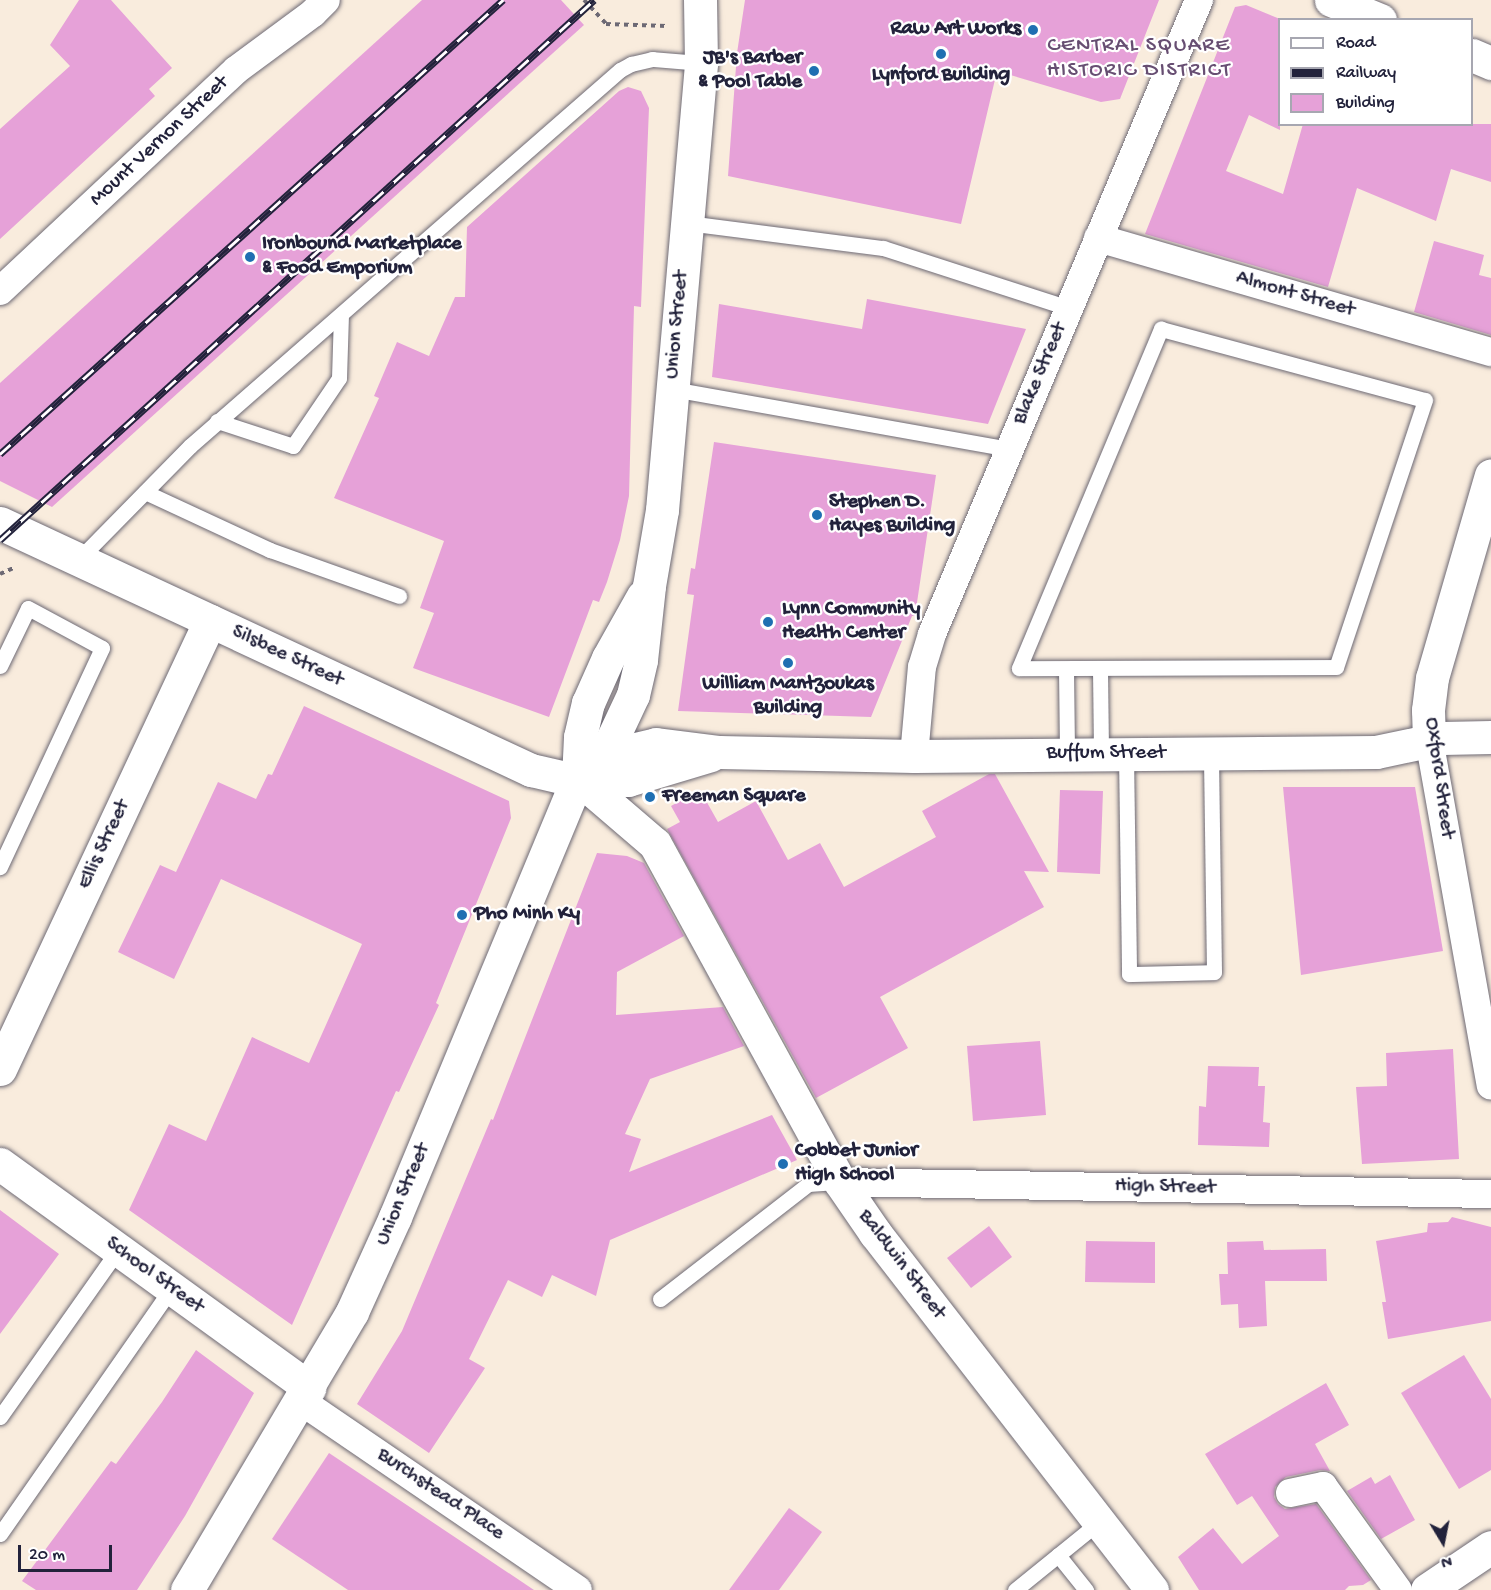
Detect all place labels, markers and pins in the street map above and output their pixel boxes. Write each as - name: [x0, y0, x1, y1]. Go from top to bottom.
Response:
- place label: Raw Art Works: [890, 17, 1021, 43]
- marker: Raw Art Works: [1026, 23, 1040, 37]
- place label: JB's Barber & Pool Table: [698, 46, 802, 96]
- marker: Lynford Building: [934, 47, 948, 61]
- place label: Lynford Building: [872, 63, 1010, 89]
- marker: JB's Barber & Pool Table: [807, 64, 821, 78]
- place label: Ironbound Marketplace & Food Emporium: [262, 232, 461, 282]
- marker: Ironbound Marketplace & Food Emporium: [243, 250, 257, 264]
- place label: Stephen D. Hayes Building: [829, 490, 955, 540]
- marker: Stephen D. Hayes Building: [810, 508, 824, 522]
- place label: Lynn Community Health Center: [782, 597, 920, 647]
- marker: Lynn Community Health Center: [759, 613, 777, 631]
- marker: William Mantzoukas Building: [781, 656, 795, 670]
- place label: William Mantzoukas Building: [702, 672, 874, 722]
- place label: Freeman Square: [662, 784, 805, 810]
- marker: Freeman Square: [643, 790, 657, 804]
- place label: Pho Minh Ky: [474, 902, 580, 928]
- marker: Pho Minh Ky: [455, 908, 469, 922]
- place label: Cobbet Junior High School: [795, 1139, 918, 1189]
- marker: Cobbet Junior High School: [776, 1157, 790, 1171]

